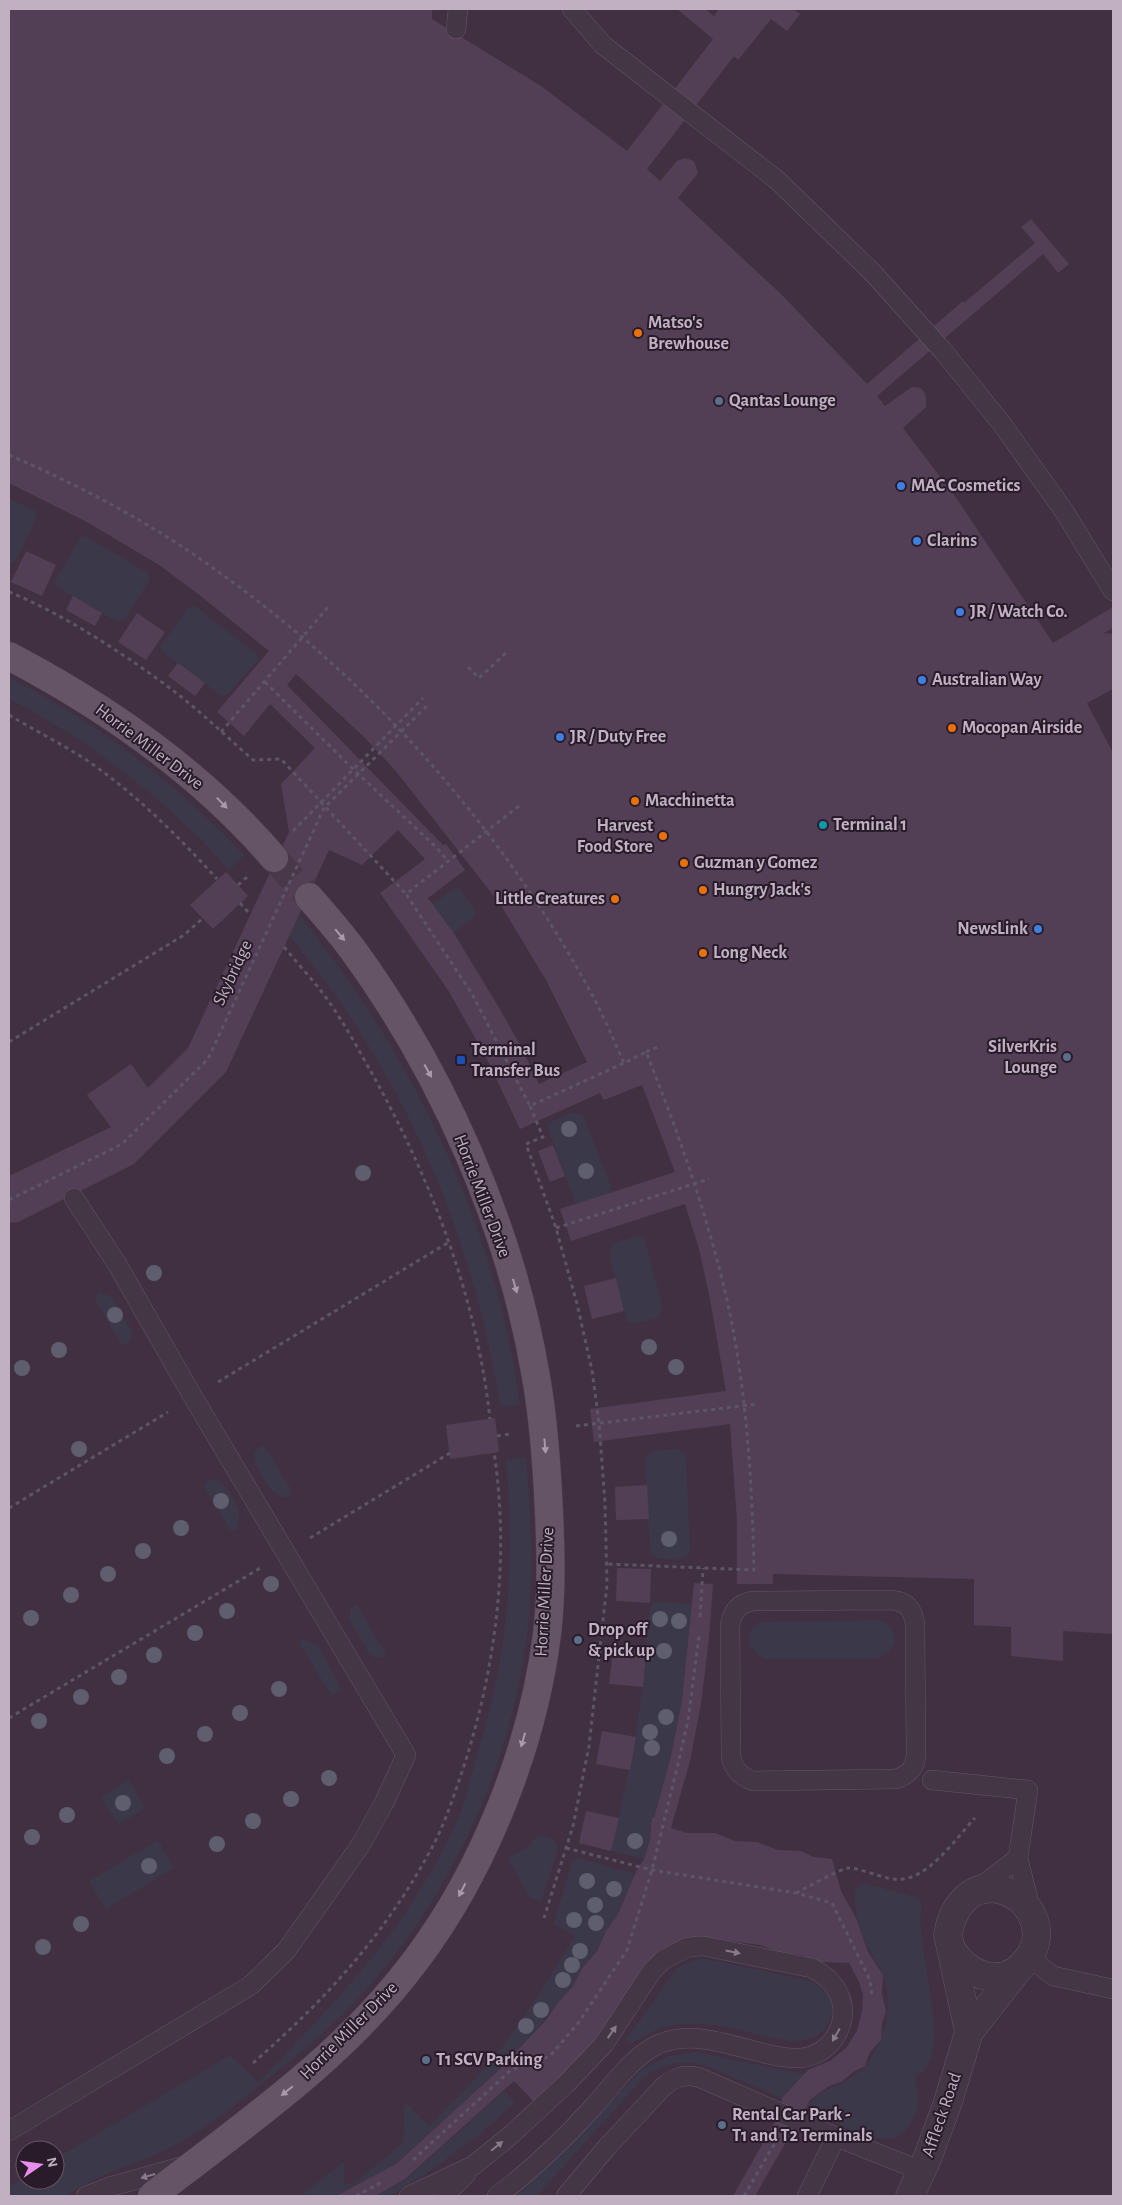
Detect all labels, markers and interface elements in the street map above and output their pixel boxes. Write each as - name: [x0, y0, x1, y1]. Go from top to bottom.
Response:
- place label: Matso's Brewhouse: [648, 314, 729, 353]
- marker: Matso's Brewhouse: [632, 327, 644, 339]
- place label: Qantas Lounge: [729, 392, 836, 410]
- marker: Qantas Lounge: [713, 395, 725, 407]
- place label: MAC Cosmetics: [911, 477, 1020, 495]
- marker: MAC Cosmetics: [895, 480, 907, 492]
- place label: Clarins: [927, 532, 977, 550]
- marker: Clarins: [911, 535, 923, 547]
- place label: JR / Watch Co.: [970, 603, 1068, 621]
- marker: JR / Watch Co.: [954, 606, 966, 618]
- place label: Australian Way: [932, 671, 1043, 689]
- marker: Australian Way: [916, 674, 928, 686]
- street label: Horrie Miller Drive: [92, 701, 206, 793]
- place label: Mocopan Airside: [962, 719, 1082, 737]
- marker: Mocopan Airside: [946, 722, 958, 734]
- place label: JR / Duty Free: [570, 728, 666, 746]
- marker: JR / Duty Free: [554, 731, 566, 743]
- place label: Macchinetta: [645, 792, 735, 810]
- marker: Macchinetta: [629, 795, 641, 807]
- one-way arrow: [216, 797, 228, 809]
- place label: Terminal 1: [833, 816, 907, 834]
- place label: Harvest Food Store: [577, 817, 653, 856]
- marker: Terminal 1: [817, 819, 829, 831]
- marker: Harvest Food Store: [657, 830, 669, 842]
- place label: Guzman y Gomez: [694, 854, 818, 872]
- marker: Guzman y Gomez: [678, 857, 690, 869]
- place label: Hungry Jack's: [713, 881, 811, 899]
- marker: Hungry Jack's: [697, 884, 709, 896]
- place label: Little Creatures: [495, 890, 605, 908]
- marker: Little Creatures: [609, 893, 621, 905]
- place label: NewsLink: [957, 920, 1028, 938]
- marker: NewsLink: [1032, 923, 1044, 935]
- one-way arrow: [335, 928, 346, 941]
- street label: Skybridge: [210, 938, 256, 1008]
- place label: Long Neck: [713, 944, 787, 962]
- marker: Long Neck: [697, 947, 709, 959]
- place label: SilverKris Lounge: [988, 1038, 1057, 1077]
- place label: Terminal Transfer Bus: [471, 1041, 560, 1080]
- marker: SilverKris Lounge: [1061, 1051, 1073, 1063]
- marker: Terminal Transfer Bus: [455, 1054, 467, 1066]
- one-way arrow: [424, 1064, 432, 1079]
- street label: Horrie Miller Drive: [450, 1132, 514, 1260]
- one-way arrow: [512, 1279, 520, 1294]
- one-way arrow: [541, 1438, 549, 1454]
- street label: Horrie Miller Drive: [533, 1527, 557, 1657]
- place label: Drop off & pick up: [588, 1621, 655, 1660]
- marker: Drop off & pick up: [572, 1634, 584, 1646]
- one-way arrow: [518, 1733, 526, 1748]
- one-way arrow: [458, 1883, 466, 1898]
- one-way arrow: [725, 1949, 741, 1957]
- street label: Horrie Miller Drive: [297, 1979, 401, 2083]
- one-way arrow: [607, 2026, 617, 2039]
- one-way arrow: [832, 2028, 840, 2042]
- place label: T1 SCV Parking: [436, 2051, 543, 2069]
- marker: T1 SCV Parking: [420, 2054, 432, 2066]
- street label: Affleck Road: [919, 2070, 965, 2160]
- one-way arrow: [281, 2085, 294, 2096]
- place label: Rental Car Park - T1 and T2 Terminals: [732, 2106, 873, 2145]
- marker: Rental Car Park - T1 and T2 Terminals: [716, 2119, 728, 2131]
- north arrow: [15, 2140, 65, 2190]
- one-way arrow: [490, 2141, 503, 2152]
- text: N: [44, 2156, 60, 2169]
- one-way arrow: [140, 2173, 155, 2181]

